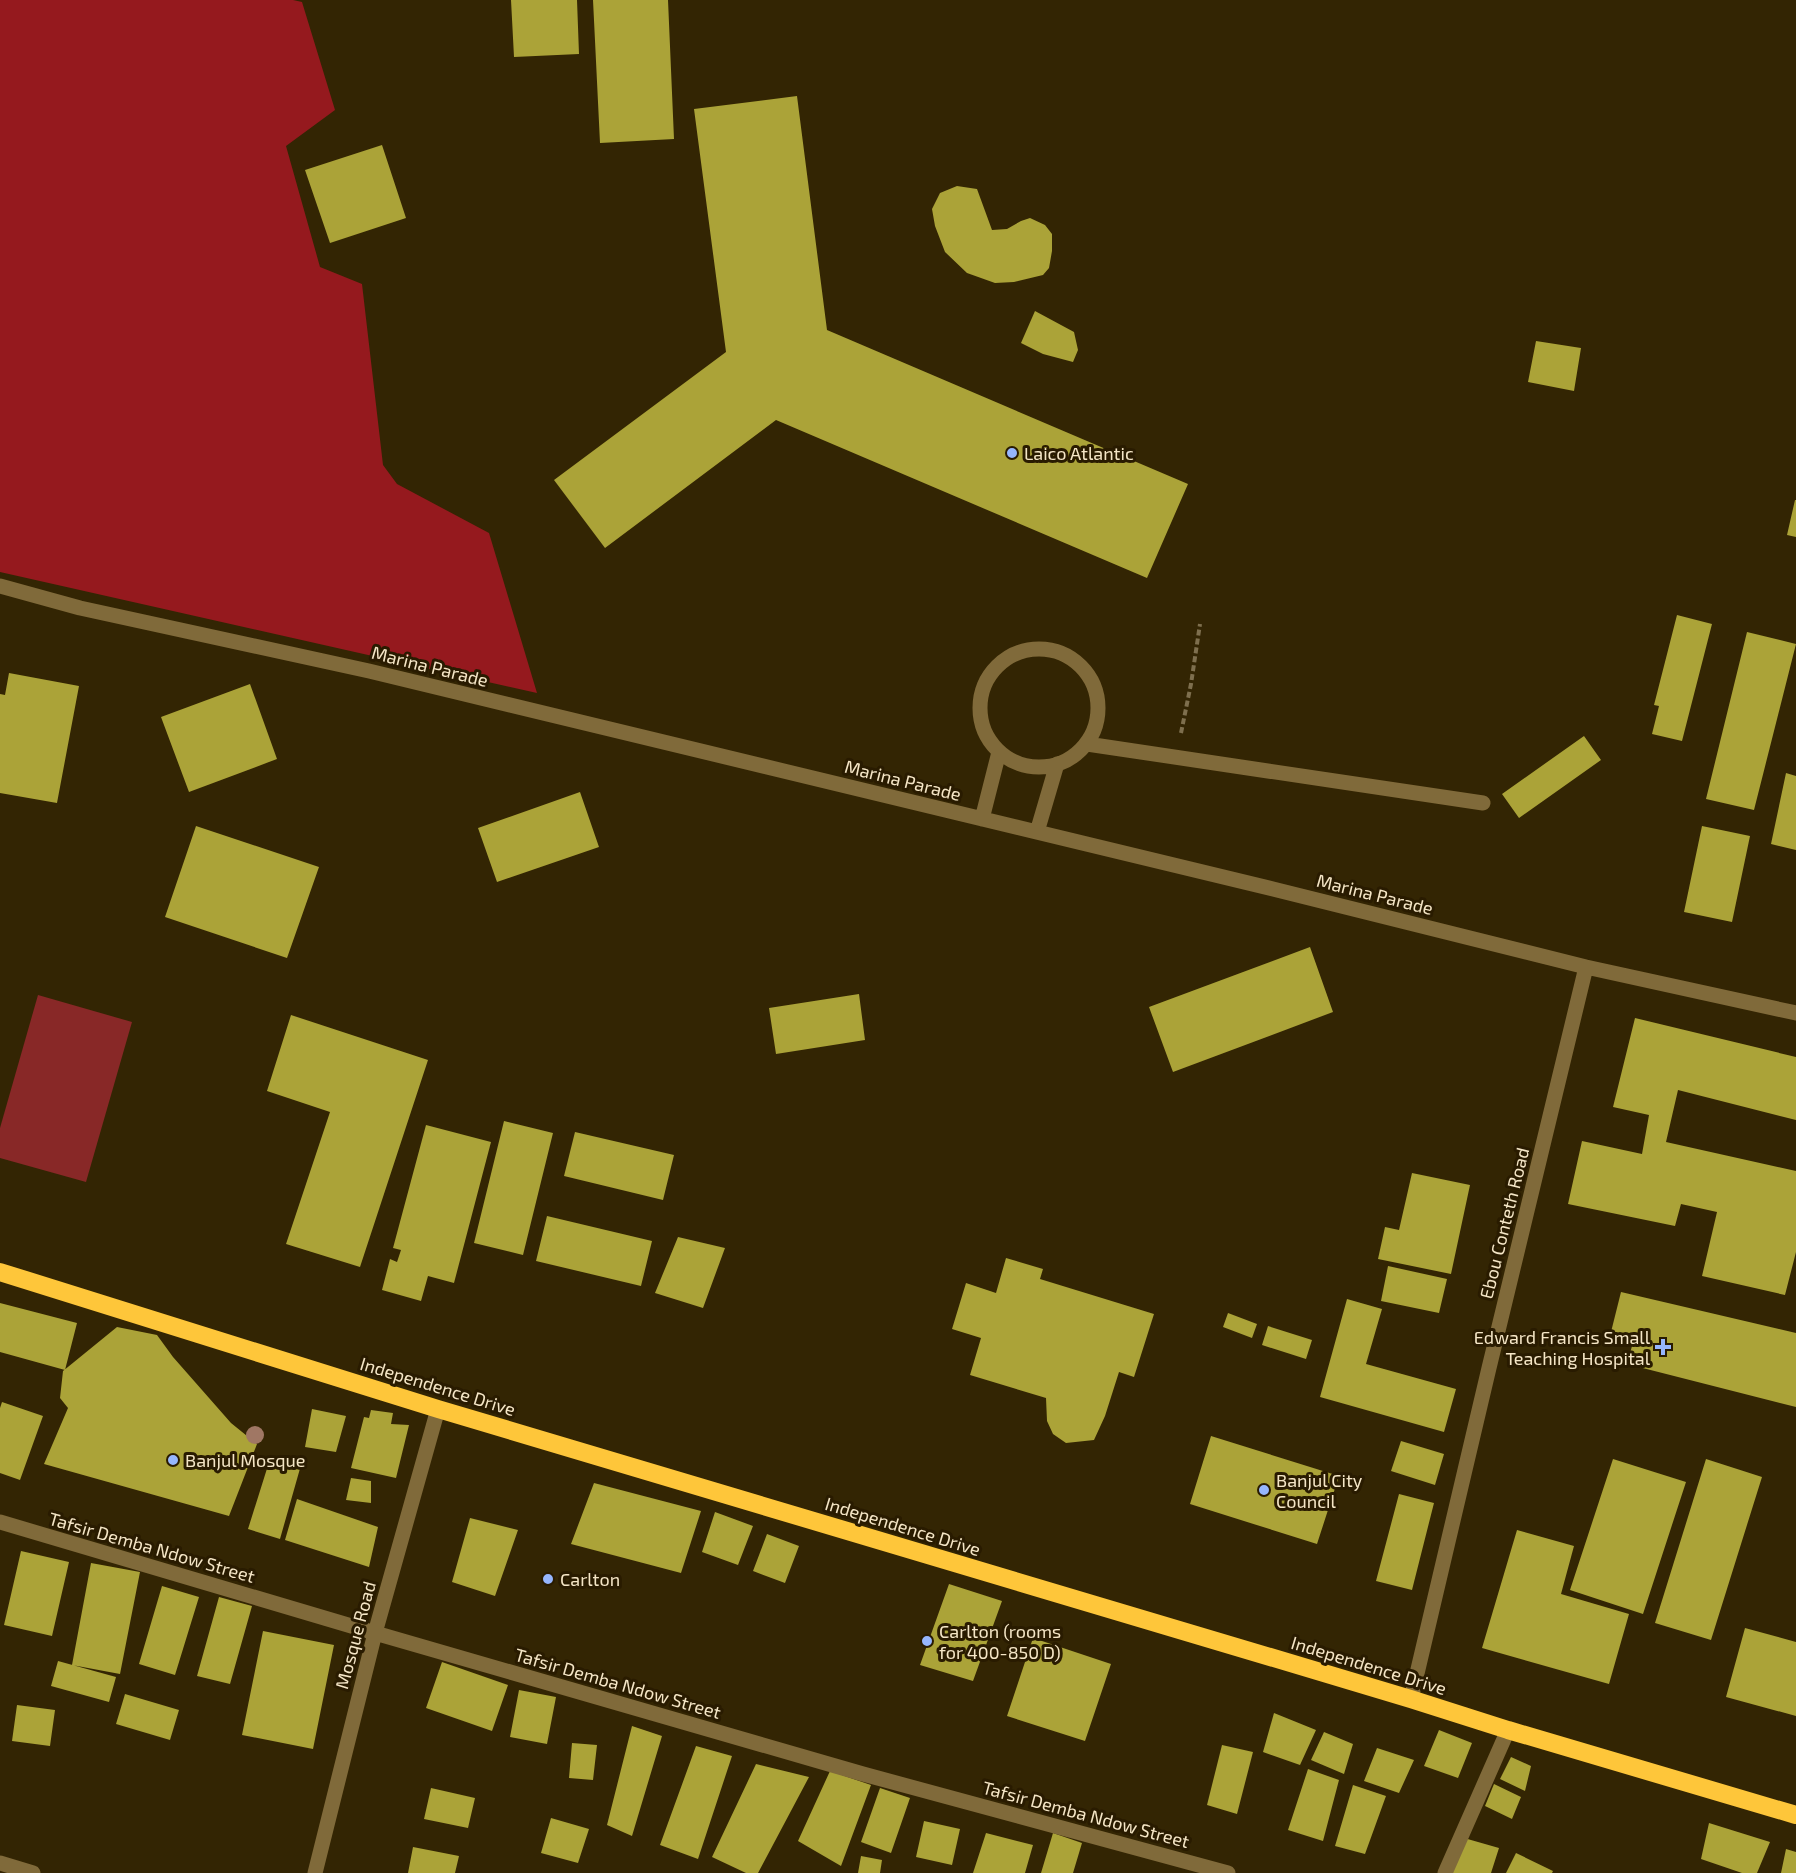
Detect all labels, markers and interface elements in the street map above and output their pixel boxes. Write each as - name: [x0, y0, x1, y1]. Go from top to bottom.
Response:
- place label: Laico Atlantic: [1024, 442, 1134, 464]
- marker: Laico Atlantic: [1005, 446, 1019, 460]
- street label: Marina Parade: [370, 641, 490, 691]
- street label: Marina Parade: [843, 755, 963, 805]
- street label: Marina Parade: [1315, 869, 1435, 919]
- street label: Ebou Conteth Road: [1475, 1145, 1533, 1301]
- place label: Edward Francis Small Teaching Hospital: [1474, 1326, 1651, 1369]
- marker: Edward Francis Small Teaching Hospital: [1654, 1338, 1672, 1356]
- street label: Independence Drive: [358, 1352, 518, 1420]
- place label: Banjul Mosque: [185, 1449, 306, 1471]
- marker: Banjul Mosque: [166, 1453, 180, 1467]
- place label: Banjul City Council: [1276, 1469, 1363, 1512]
- marker: Banjul City Council: [1257, 1483, 1271, 1497]
- street label: Independence Drive: [823, 1492, 983, 1560]
- street label: Tafsir Demba Ndow Street: [47, 1507, 258, 1587]
- place label: Carlton: [560, 1568, 620, 1590]
- marker: Carlton: [541, 1572, 555, 1586]
- street label: Mosque Road: [330, 1579, 380, 1691]
- place label: Carlton (rooms for 400-850 D): [939, 1620, 1061, 1663]
- street label: Independence Drive: [1289, 1631, 1449, 1699]
- marker: Carlton (rooms for 400-850 D): [920, 1634, 934, 1648]
- street label: Tafsir Demba Ndow Street: [513, 1643, 724, 1723]
- street label: Tafsir Demba Ndow Street: [980, 1776, 1192, 1852]

